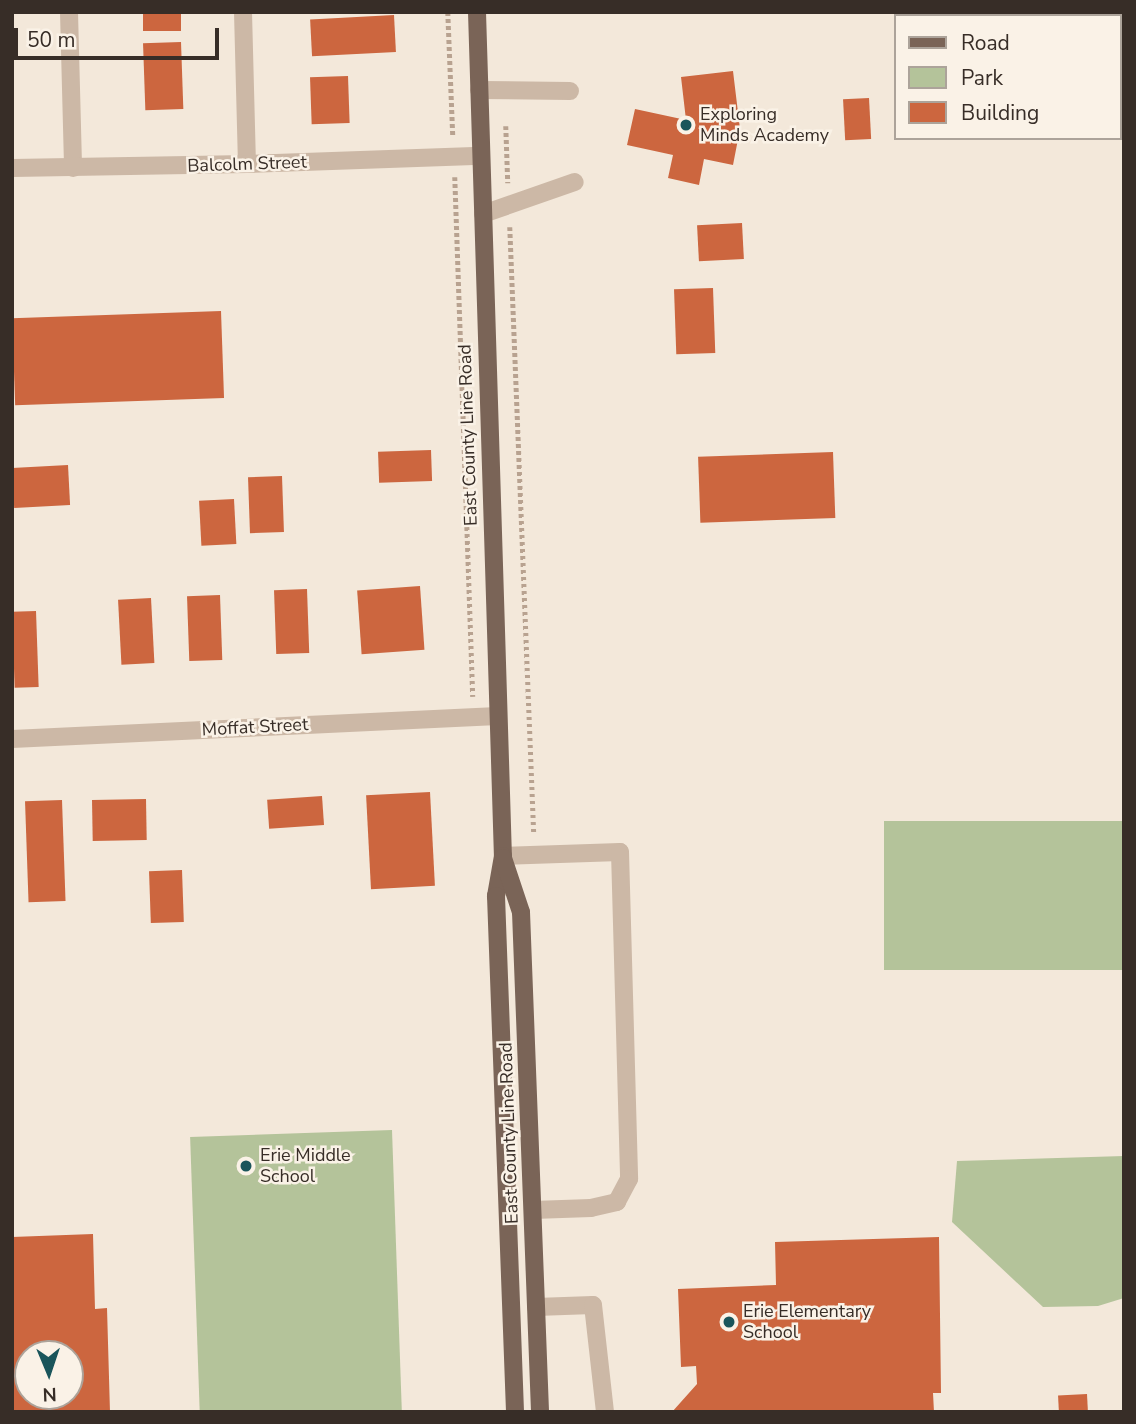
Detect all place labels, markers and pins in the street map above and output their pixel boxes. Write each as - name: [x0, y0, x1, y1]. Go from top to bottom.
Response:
- place label: Exploring Minds Academy: [700, 104, 829, 146]
- marker: Exploring Minds Academy: [678, 117, 694, 133]
- place label: Erie Middle School: [260, 1145, 351, 1188]
- marker: Erie Middle School: [238, 1158, 254, 1174]
- place label: Erie Elementary School: [743, 1301, 871, 1344]
- marker: Erie Elementary School: [721, 1314, 737, 1330]

